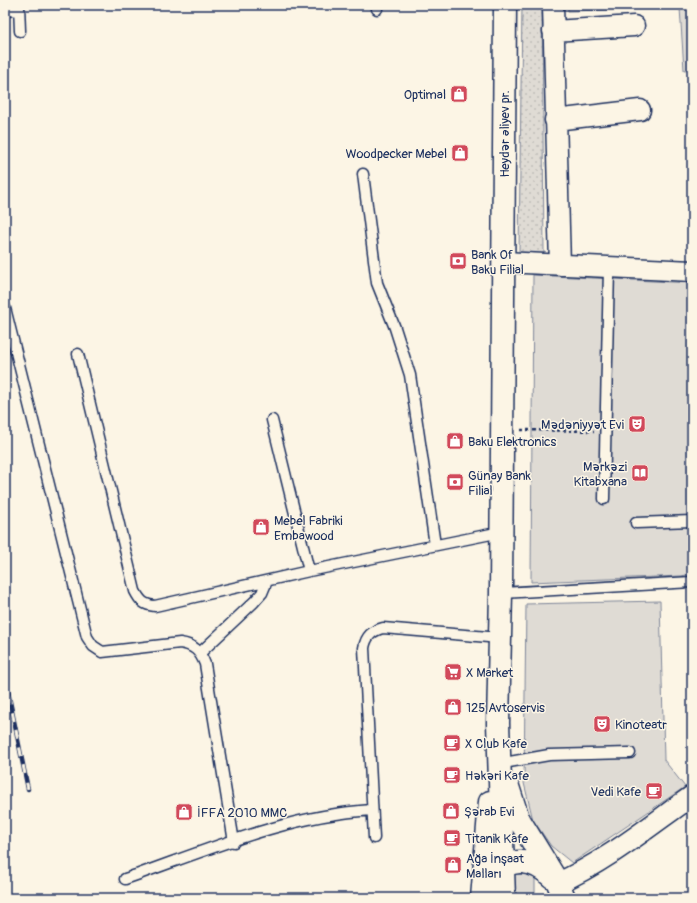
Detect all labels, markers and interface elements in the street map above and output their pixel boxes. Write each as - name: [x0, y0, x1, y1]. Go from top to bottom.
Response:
- shop icon: Optimal: [449, 84, 469, 104]
- place label: Optimal: [404, 87, 446, 103]
- street label: Heydər Əliyev pr.: [497, 91, 513, 178]
- shop icon: Woodpecker Mebel: [450, 143, 470, 163]
- place label: Woodpecker Mebel: [345, 146, 447, 162]
- place label: Bank Of Baku Filial: [471, 247, 524, 278]
- bank icon: Bank Of Baku Filial: [448, 251, 468, 271]
- theatre icon: Mədəniyyət Evi: [627, 414, 647, 434]
- place label: Mədəniyyət Evi: [541, 417, 624, 433]
- shop icon: Baku Elektronics: [445, 431, 465, 451]
- place label: Baku Elektronics: [468, 434, 557, 450]
- place label: Mərkəzi Kitabxana: [574, 459, 627, 490]
- library icon: Mərkəzi Kitabxana: [630, 463, 650, 483]
- place label: Günay Bank Filial: [468, 468, 531, 499]
- bank icon: Günay Bank Filial: [445, 472, 465, 492]
- place label: Mebel Fabriki Embawood: [274, 513, 343, 544]
- shop icon: Mebel Fabriki Embawood: [251, 517, 271, 537]
- supermarket icon: X Market: [443, 662, 463, 682]
- place label: X Market: [466, 665, 514, 681]
- shop icon: 125 Avtoservis: [443, 697, 463, 717]
- place label: 125 Avtoservis: [466, 700, 545, 716]
- theatre icon: Kinoteatr: [592, 714, 612, 734]
- place label: Kinoteatr: [615, 717, 667, 733]
- cafe icon: X Club Kafe: [442, 733, 462, 753]
- place label: X Club Kafe: [465, 736, 527, 752]
- cafe icon: Həkəri Kafe: [442, 765, 462, 785]
- place label: Həkəri Kafe: [465, 768, 529, 784]
- cafe icon: Vedi Kafe: [644, 781, 664, 801]
- place label: Vedi Kafe: [591, 784, 642, 800]
- shop icon: Şərab Evi: [441, 801, 461, 821]
- shop icon: İFFA 2010 MMC: [174, 802, 194, 822]
- place label: Şərab Evi: [464, 804, 514, 820]
- place label: İFFA 2010 MMC: [197, 805, 287, 821]
- cafe icon: Titanik Kafe: [442, 828, 462, 848]
- place label: Titanik Kafe: [465, 831, 529, 847]
- place label: Ağa İnşaat Malları: [466, 851, 525, 882]
- shop icon: Ağa İnşaat Malları: [443, 855, 463, 875]

